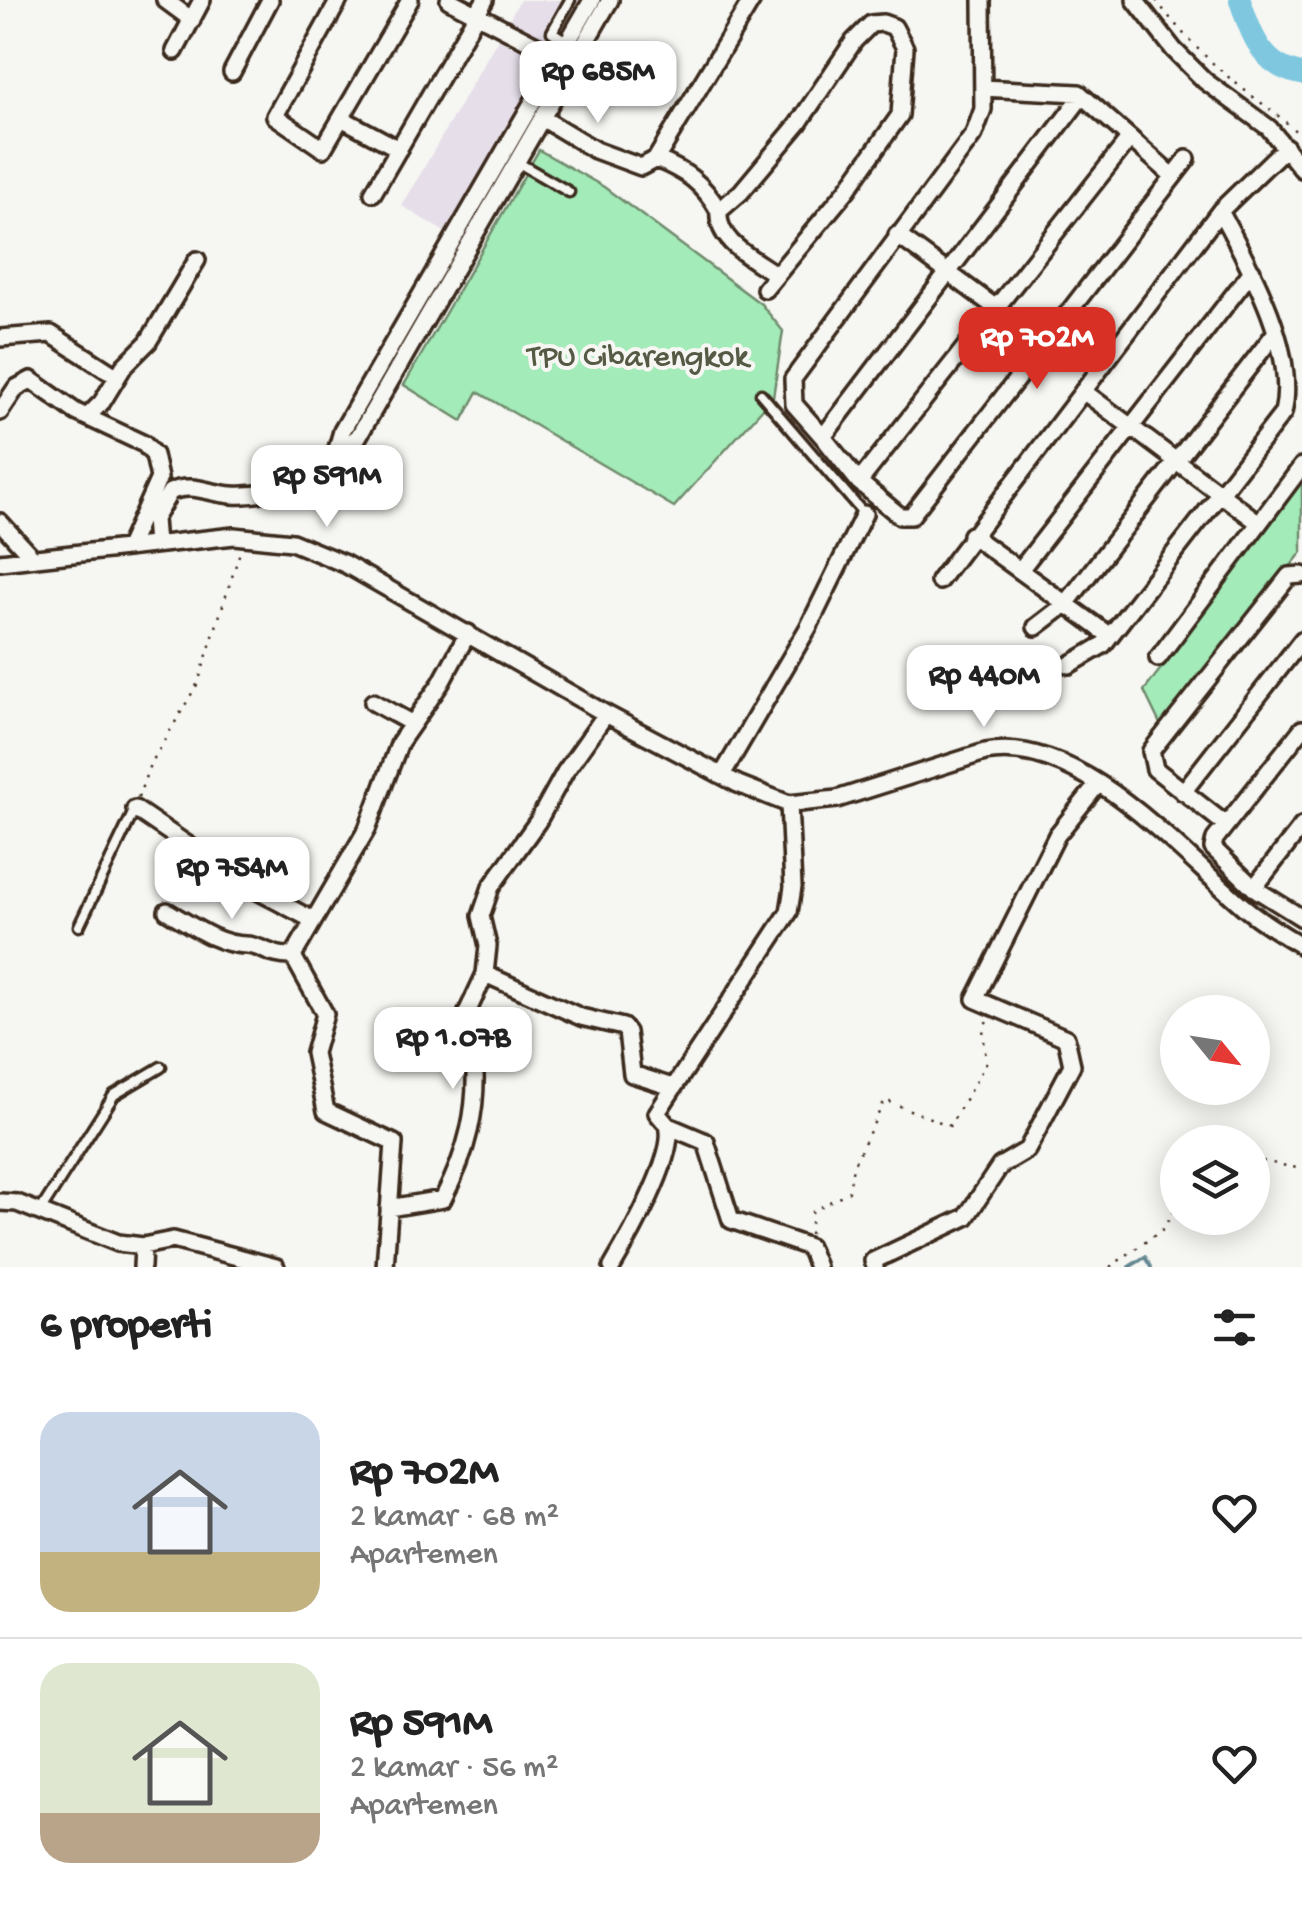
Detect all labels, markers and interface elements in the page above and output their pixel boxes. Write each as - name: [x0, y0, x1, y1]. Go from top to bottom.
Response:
- pin: Rp 685M: [506, 41, 690, 126]
- text: Rp 685M: [542, 54, 654, 92]
- pin: Rp 702M: [945, 307, 1129, 392]
- text: Rp 702M: [981, 320, 1093, 358]
- park label: TPU Cibarengkok: [525, 340, 751, 378]
- pin: Rp 591M: [235, 445, 419, 530]
- text: Rp 591M: [273, 458, 381, 496]
- pin: Rp 440M: [892, 645, 1076, 730]
- text: Rp 440M: [929, 658, 1039, 696]
- pin: Rp 754M: [140, 837, 324, 922]
- text: Rp 754M: [177, 850, 287, 888]
- north arrow: [1160, 995, 1270, 1105]
- map controls: [1160, 995, 1270, 1235]
- pin: Rp 1.07B: [350, 1007, 556, 1092]
- text: Rp 1.07B: [396, 1020, 510, 1058]
- button: layers: [1160, 1125, 1270, 1235]
- icon: filters: [1207, 1300, 1262, 1355]
- text: 6 properti: [40, 1303, 212, 1352]
- text: Rp 702M: [350, 1450, 498, 1499]
- icon: home: [120, 1452, 240, 1572]
- icon: heart: [1207, 1485, 1262, 1540]
- text: 2 kamar · 68 m²: [350, 1499, 559, 1537]
- text: Apartemen: [350, 1537, 498, 1575]
- text: Rp 591M: [350, 1701, 492, 1750]
- icon: home: [120, 1703, 240, 1823]
- icon: heart: [1207, 1736, 1262, 1791]
- text: 2 kamar · 56 m²: [350, 1750, 558, 1788]
- text: Apartemen: [350, 1788, 498, 1826]

